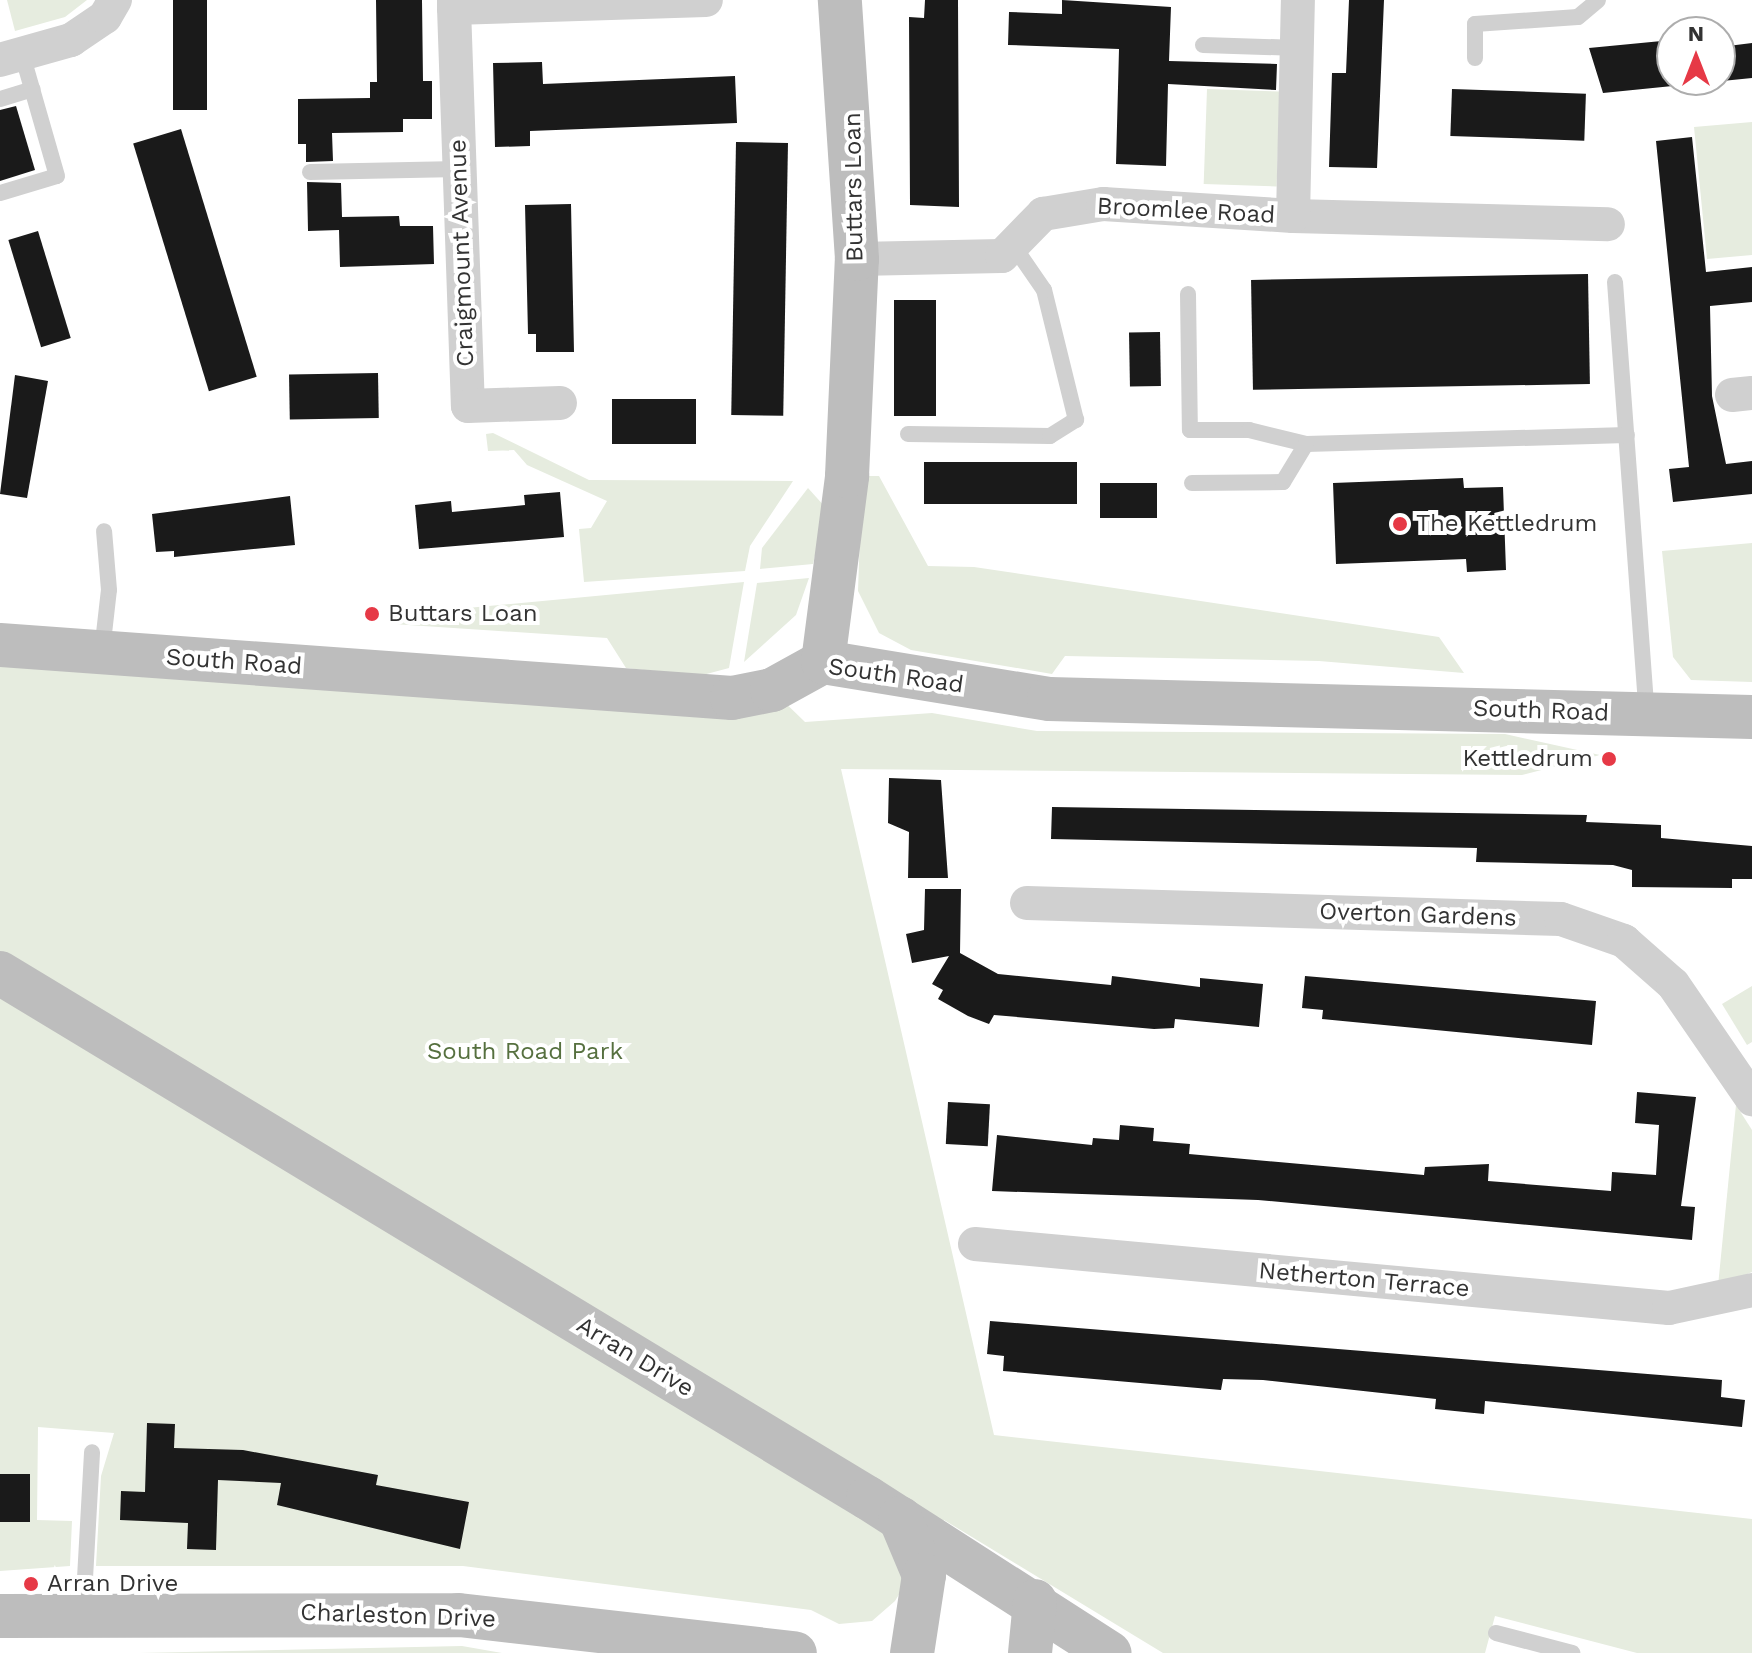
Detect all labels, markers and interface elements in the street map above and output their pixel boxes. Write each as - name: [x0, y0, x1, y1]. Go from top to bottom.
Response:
- north arrow: [1656, 16, 1736, 96]
- text: N: [1688, 21, 1704, 46]
- street label: Buttars Loan: [838, 112, 870, 262]
- street label: Craigmount Avenue: [444, 138, 480, 368]
- street label: Broomlee Road: [1096, 192, 1276, 230]
- place label: The Kettledrum: [1416, 510, 1597, 538]
- marker: The Kettledrum: [1391, 515, 1409, 533]
- place label: Buttars Loan: [388, 600, 538, 628]
- marker: Buttars Loan: [363, 605, 381, 623]
- street label: South Road: [165, 643, 303, 681]
- street label: South Road: [827, 652, 965, 700]
- street label: South Road: [1472, 694, 1610, 728]
- place label: Kettledrum: [1462, 745, 1593, 773]
- marker: Kettledrum: [1600, 750, 1618, 768]
- street label: Overton Gardens: [1319, 897, 1517, 933]
- park label: South Road Park: [427, 1038, 623, 1066]
- street label: Netherton Terrace: [1257, 1256, 1471, 1304]
- street label: Arran Drive: [571, 1311, 699, 1403]
- place label: Arran Drive: [47, 1570, 178, 1598]
- marker: Arran Drive: [22, 1575, 40, 1593]
- street label: Charleston Drive: [300, 1598, 496, 1634]

